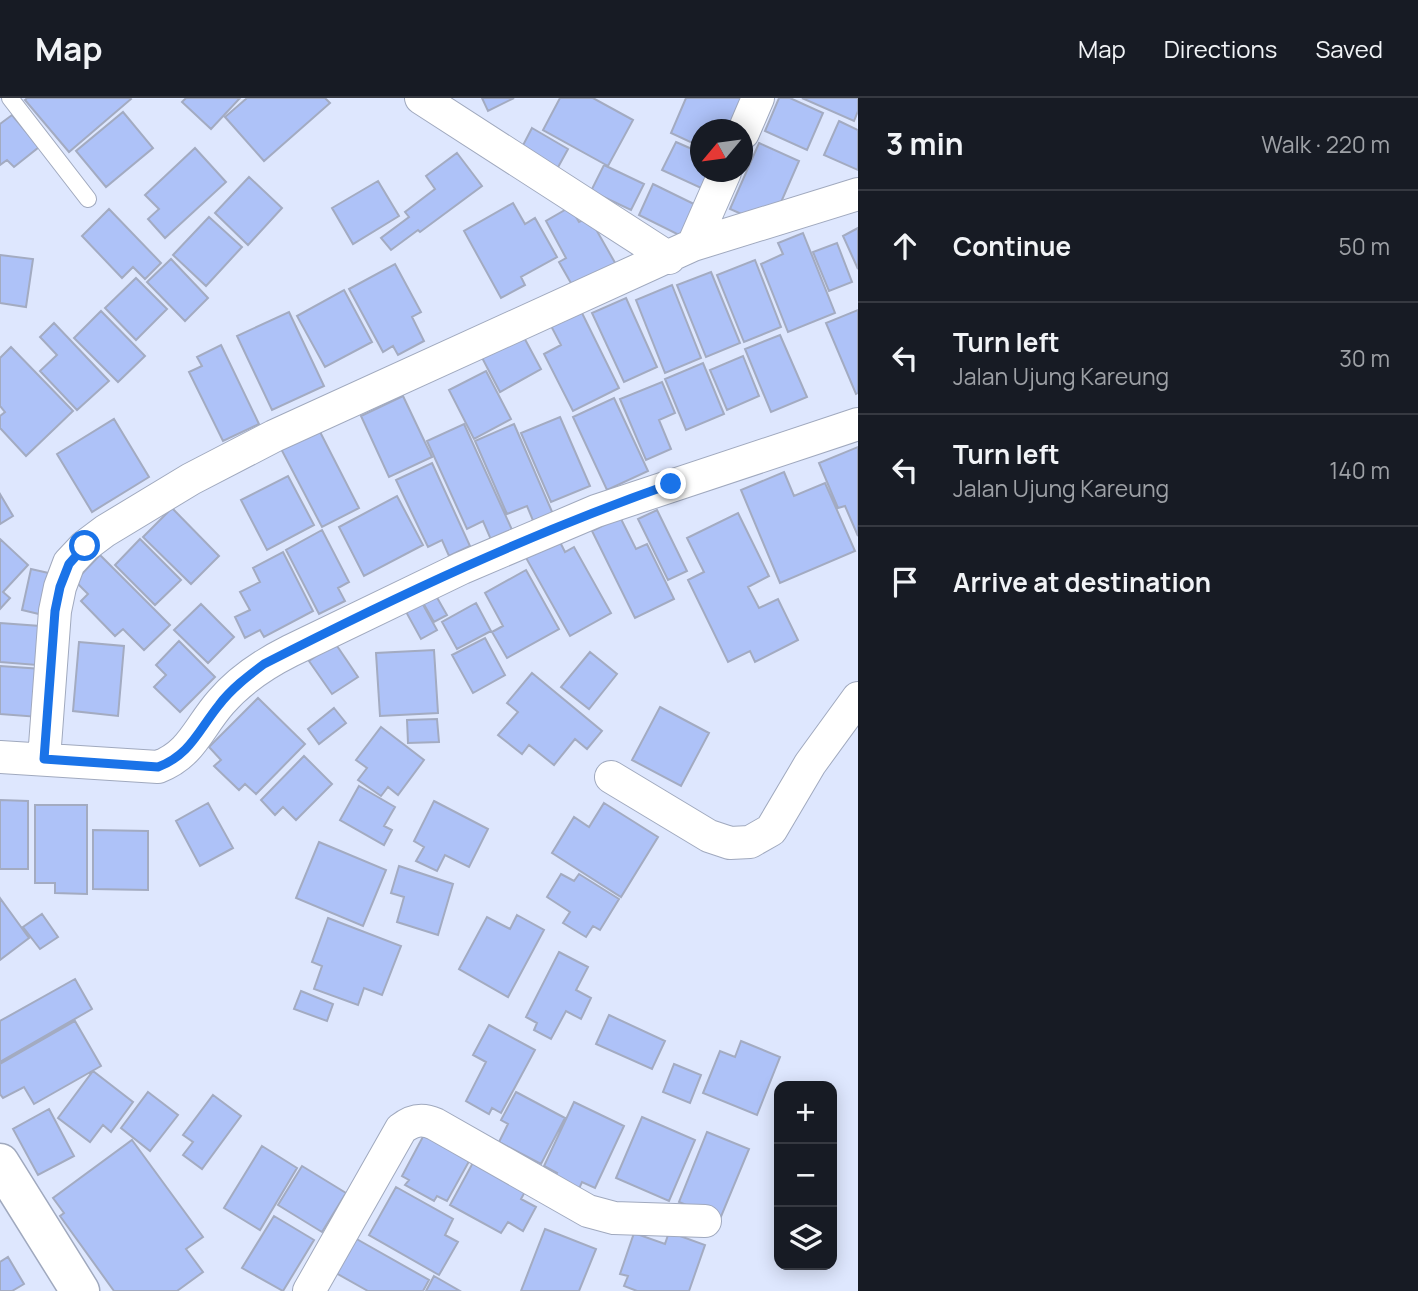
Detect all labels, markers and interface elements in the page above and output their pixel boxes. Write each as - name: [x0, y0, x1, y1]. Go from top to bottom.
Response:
- text: Map: [35, 26, 103, 71]
- text: Map: [1078, 32, 1126, 65]
- text: Directions: [1164, 32, 1277, 65]
- text: Saved: [1315, 32, 1383, 65]
- north arrow: [690, 119, 753, 182]
- text: 3 min: [886, 123, 964, 164]
- text: Walk · 220 m: [1261, 128, 1390, 160]
- icon: ahead: [886, 227, 924, 265]
- text: Continue: [953, 228, 1071, 264]
- text: 50 m: [1339, 230, 1390, 262]
- text: Turn left: [953, 324, 1060, 360]
- icon: left: [886, 339, 924, 377]
- text: 30 m: [1339, 342, 1390, 374]
- text: Jalan Ujung Kareung: [953, 360, 1169, 392]
- text: Turn left: [953, 436, 1060, 472]
- icon: left: [886, 451, 924, 489]
- text: 140 m: [1329, 454, 1390, 486]
- route end: [655, 468, 686, 499]
- text: Jalan Ujung Kareung: [953, 472, 1169, 504]
- route start: [69, 530, 100, 561]
- icon: arrive: [886, 563, 924, 601]
- text: Arrive at destination: [953, 564, 1211, 600]
- map controls: [774, 1081, 837, 1270]
- button: +: [774, 1081, 837, 1144]
- button: −: [774, 1144, 837, 1207]
- button: layers: [774, 1207, 837, 1270]

